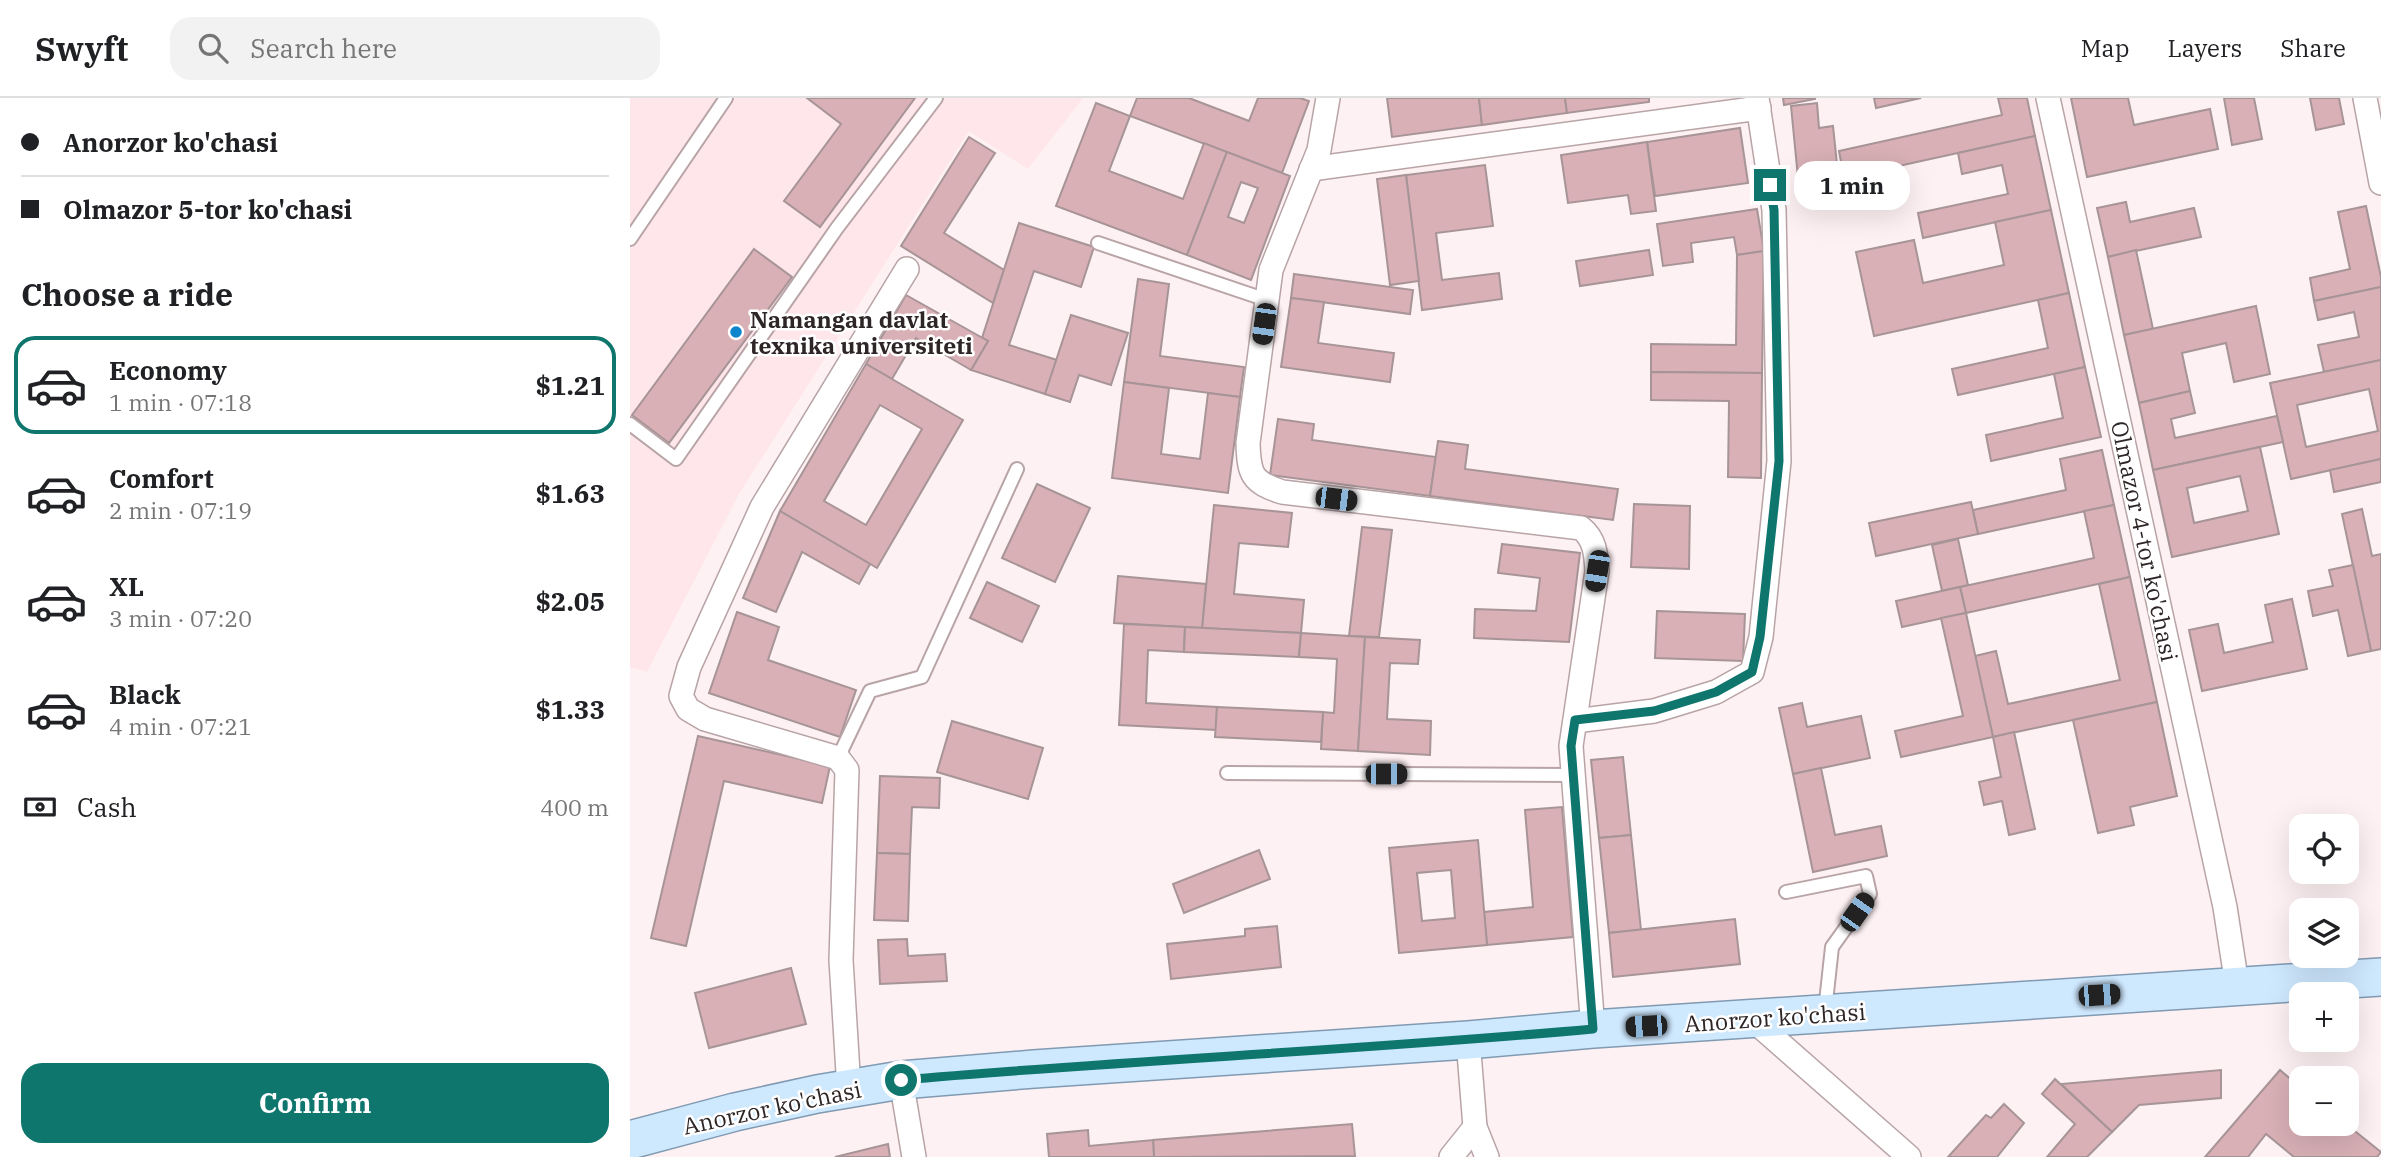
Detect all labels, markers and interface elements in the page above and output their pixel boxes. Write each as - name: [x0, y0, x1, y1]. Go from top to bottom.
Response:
- search box: [170, 17, 660, 80]
- text: Swyft: [35, 27, 128, 70]
- icon: search: [194, 29, 232, 67]
- text: Search here: [250, 31, 397, 65]
- text: Map: [2081, 32, 2129, 64]
- text: Layers: [2167, 32, 2242, 64]
- text: Share: [2280, 32, 2346, 64]
- text: Anorzor ko'chasi: [63, 125, 278, 159]
- callout: 1 min: [1794, 160, 1910, 210]
- route end: [1754, 169, 1786, 201]
- text: 1 min: [1820, 170, 1884, 200]
- text: Olmazor 5-tor ko'chasi: [63, 192, 352, 226]
- text: Choose a ride: [21, 273, 233, 315]
- car: [1251, 302, 1278, 346]
- place label: Namangan davlat texnika universiteti: [750, 304, 973, 360]
- marker: Namangan davlat texnika universiteti: [728, 324, 744, 340]
- text: Economy: [109, 353, 227, 387]
- icon: car: [25, 354, 88, 417]
- text: $1.21: [535, 368, 605, 402]
- text: 1 min · 07:18: [109, 387, 252, 417]
- street label: Olmazor 4-tor ko'chasi: [2105, 418, 2185, 664]
- text: Comfort: [109, 461, 214, 495]
- icon: car: [25, 462, 88, 525]
- text: $1.63: [535, 476, 605, 510]
- car: [1314, 486, 1359, 512]
- text: 2 min · 07:19: [109, 495, 252, 525]
- car: [1584, 549, 1611, 593]
- text: XL: [109, 569, 144, 603]
- icon: car: [25, 570, 88, 633]
- text: $2.05: [535, 584, 605, 618]
- text: 3 min · 07:20: [109, 603, 252, 633]
- text: Black: [109, 677, 181, 711]
- icon: car: [25, 678, 88, 741]
- text: $1.33: [535, 692, 605, 726]
- text: 4 min · 07:21: [109, 711, 252, 741]
- car: [1366, 764, 1408, 785]
- icon: cash: [21, 788, 59, 826]
- text: Cash: [77, 790, 137, 824]
- text: 400 m: [540, 792, 609, 822]
- map controls: [2289, 814, 2359, 1136]
- button: locate: [2289, 814, 2359, 884]
- car: [1837, 889, 1878, 935]
- button: layers: [2289, 898, 2359, 968]
- button: +: [2289, 982, 2359, 1052]
- car: [2078, 983, 2121, 1007]
- street label: Anorzor ko'chasi: [1683, 996, 1867, 1038]
- car: [1625, 1014, 1668, 1038]
- button: Confirm: [21, 1063, 609, 1143]
- route start: [885, 1064, 917, 1096]
- button: −: [2289, 1066, 2359, 1136]
- street label: Anorzor ko'chasi: [680, 1073, 864, 1141]

